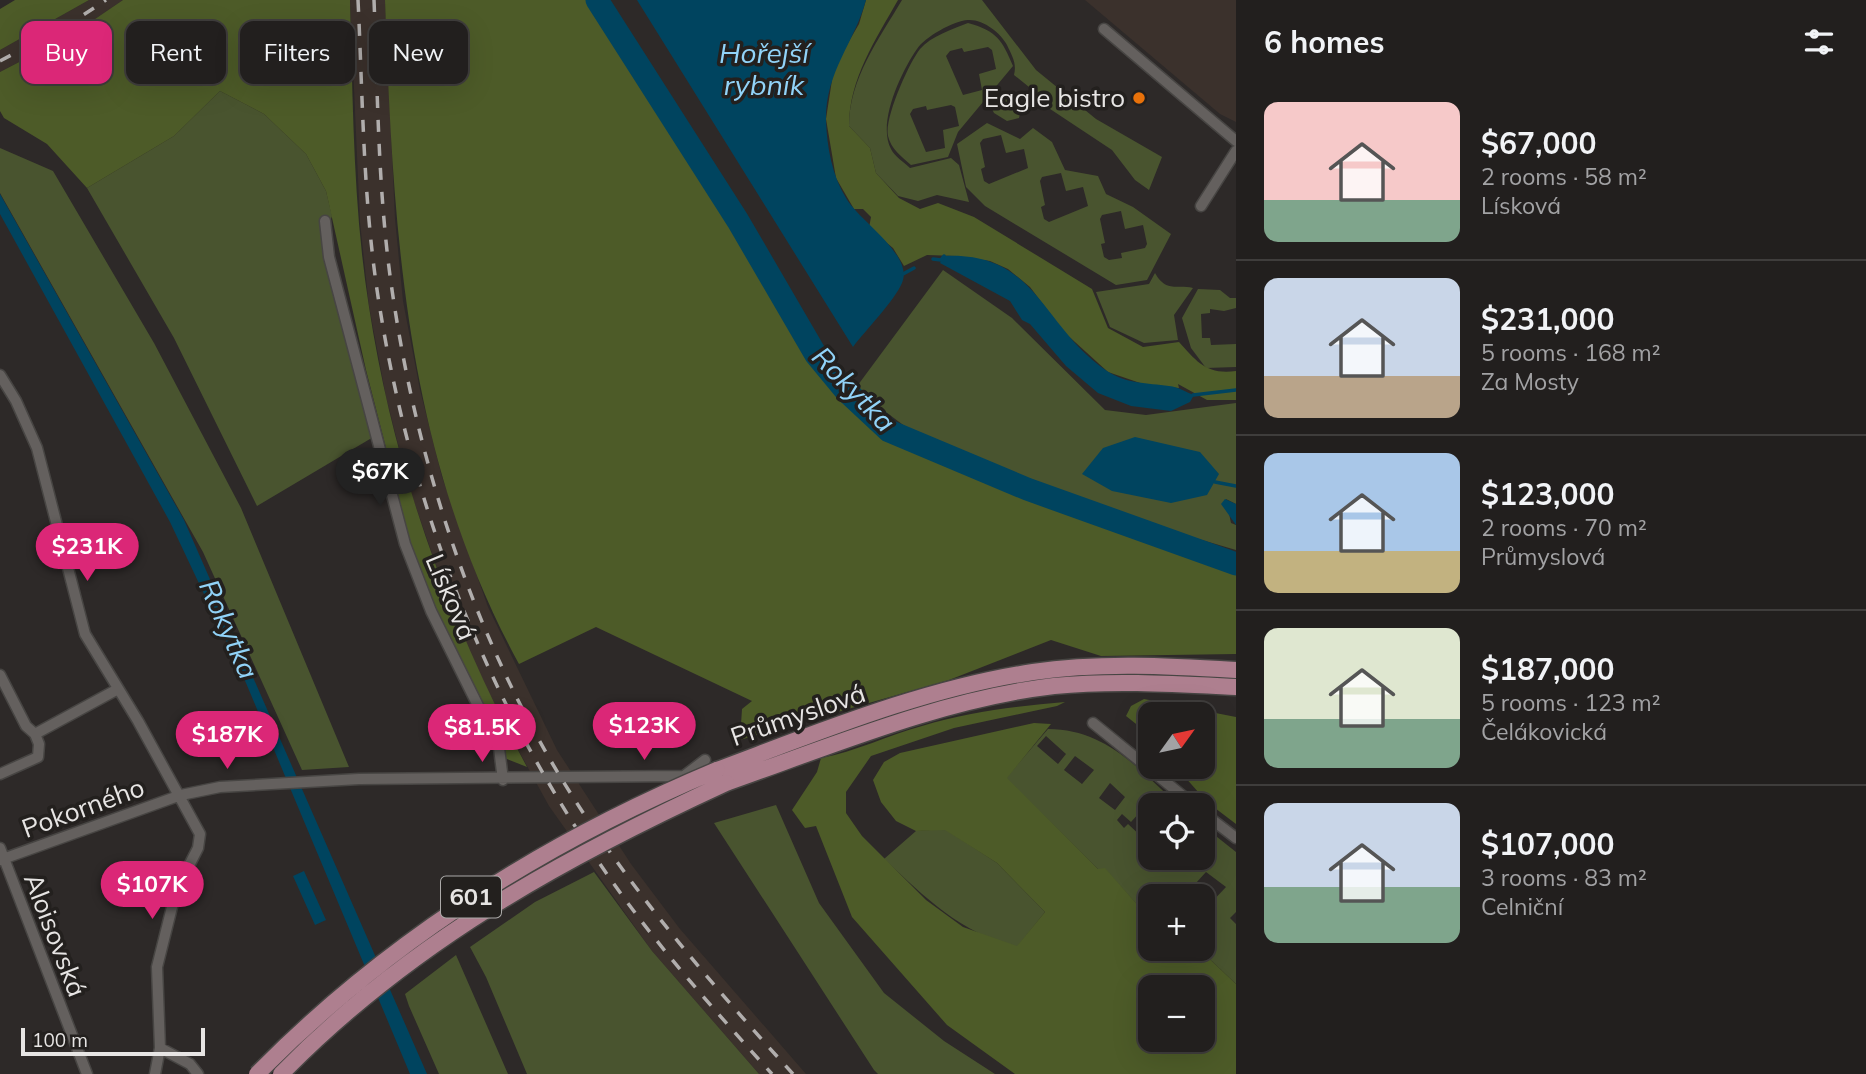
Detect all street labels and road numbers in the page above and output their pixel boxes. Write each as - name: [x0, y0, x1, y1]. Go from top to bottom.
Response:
- street label: Lísková: [419, 549, 484, 645]
- street label: Průmyslová: [726, 676, 870, 753]
- street label: Pokorného: [17, 770, 149, 845]
- street label: Aloisovská: [17, 869, 94, 1001]
- road number: 601: [441, 876, 501, 917]

